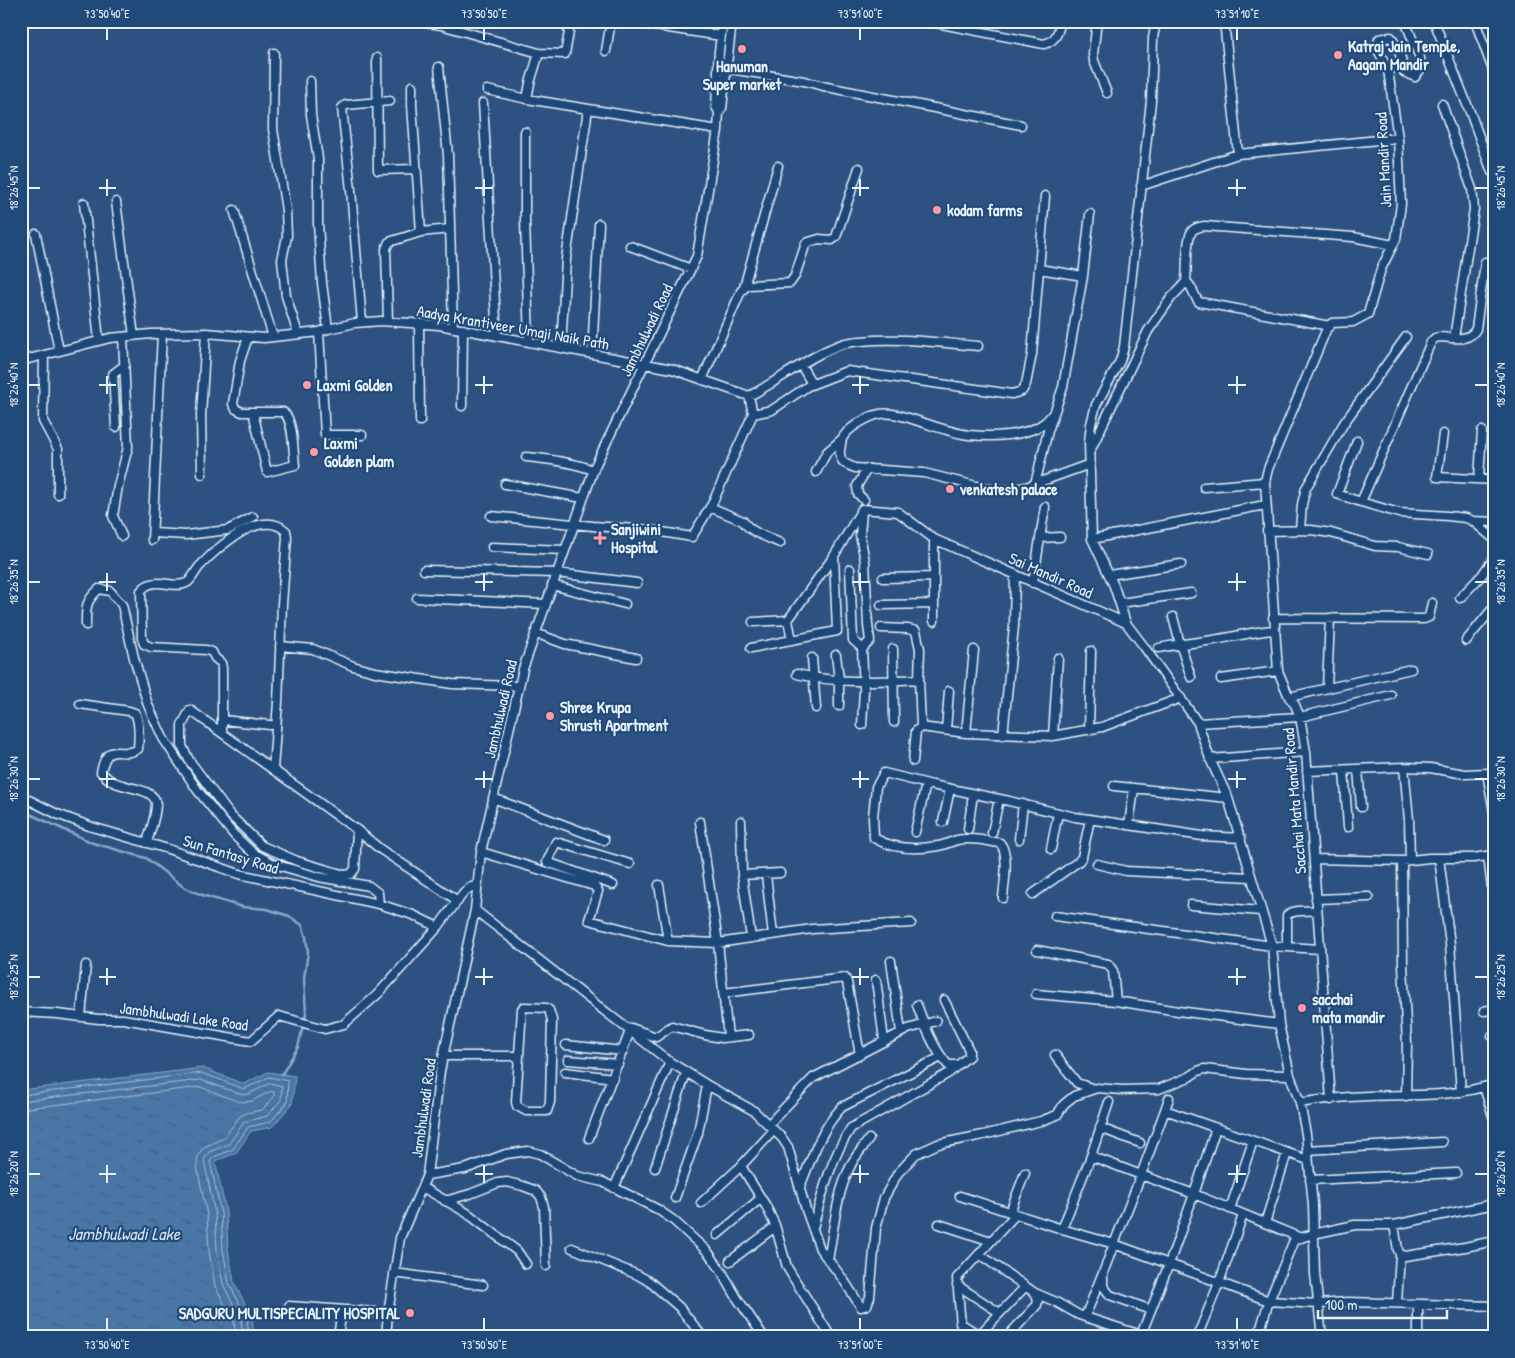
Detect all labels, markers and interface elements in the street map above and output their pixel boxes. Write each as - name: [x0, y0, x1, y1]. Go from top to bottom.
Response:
- text: 73°50'40"E: [84, 5, 130, 22]
- text: 73°50'50"E: [461, 5, 508, 22]
- text: 73°51'00"E: [837, 5, 883, 22]
- text: 73°51'10"E: [1215, 5, 1260, 22]
- place label: Katraj Jain Temple, Aagam Mandir: [1348, 35, 1460, 76]
- marker: Hanuman Super market: [736, 43, 748, 55]
- marker: Katraj Jain Temple, Aagam Mandir: [1332, 49, 1344, 61]
- place label: Hanuman Super market: [703, 55, 782, 96]
- street label: Jain Mandir Road: [1370, 112, 1396, 208]
- text: 18°26'45"N: [5, 166, 22, 210]
- text: 18°26'45"N: [1492, 166, 1509, 210]
- place label: kodam farms: [947, 199, 1023, 221]
- marker: kodam farms: [931, 204, 943, 216]
- street label: Jambhulwadi Road: [614, 280, 678, 380]
- street label: Aadya Krantiveer Umaji Naik Path: [415, 299, 611, 355]
- text: 18°26'40"N: [5, 363, 22, 407]
- text: 18°26'40"N: [1492, 363, 1509, 407]
- place label: Laxmi Golden: [317, 374, 393, 396]
- marker: Laxmi Golden: [301, 379, 313, 391]
- place label: Laxmi Golden plam: [324, 432, 394, 473]
- marker: Laxmi Golden plam: [308, 446, 320, 458]
- place label: venkatesh palace: [959, 478, 1058, 501]
- marker: venkatesh palace: [944, 483, 956, 495]
- place label: Sanjiwini Hospital: [611, 518, 661, 559]
- marker: Sanjiwini Hospital: [593, 531, 607, 545]
- street label: Sai Mandir Road: [1006, 547, 1096, 603]
- text: 18°26'35"N: [5, 559, 22, 605]
- text: 18°26'35"N: [1492, 559, 1509, 605]
- street label: Jambhulwadi Road: [478, 658, 522, 760]
- place label: Shree Krupa Shrusti Apartment: [560, 696, 669, 737]
- marker: Shree Krupa Shrusti Apartment: [544, 710, 556, 722]
- street label: Sacchai Mata Mandir Road: [1277, 727, 1311, 875]
- text: 18°26'30"N: [5, 756, 22, 802]
- text: 18°26'30"N: [1492, 756, 1509, 802]
- street label: Sun Fantasy Road: [181, 829, 281, 879]
- text: 18°26'25"N: [5, 954, 22, 1000]
- text: 18°26'25"N: [1492, 954, 1509, 1000]
- place label: sacchai mata mandir: [1312, 988, 1386, 1028]
- street label: Jambhulwadi Lake Road: [118, 996, 250, 1036]
- marker: sacchai mata mandir: [1296, 1002, 1308, 1014]
- street label: Jambhulwadi Road: [405, 1057, 441, 1159]
- text: 18°26'20"N: [5, 1151, 22, 1197]
- text: 18°26'20"N: [1492, 1151, 1509, 1197]
- water label: Jambhulwadi Lake: [68, 1221, 181, 1246]
- scale bar: [1318, 1288, 1446, 1320]
- text: 100 m: [1325, 1294, 1358, 1315]
- place label: SADGURU MULTISPECIALITY HOSPITAL: [179, 1302, 400, 1324]
- marker: SADGURU MULTISPECIALITY HOSPITAL: [404, 1307, 416, 1319]
- text: 73°50'40"E: [84, 1336, 130, 1353]
- text: 73°50'50"E: [461, 1336, 508, 1353]
- text: 73°51'00"E: [837, 1336, 883, 1353]
- text: 73°51'10"E: [1215, 1336, 1260, 1353]

